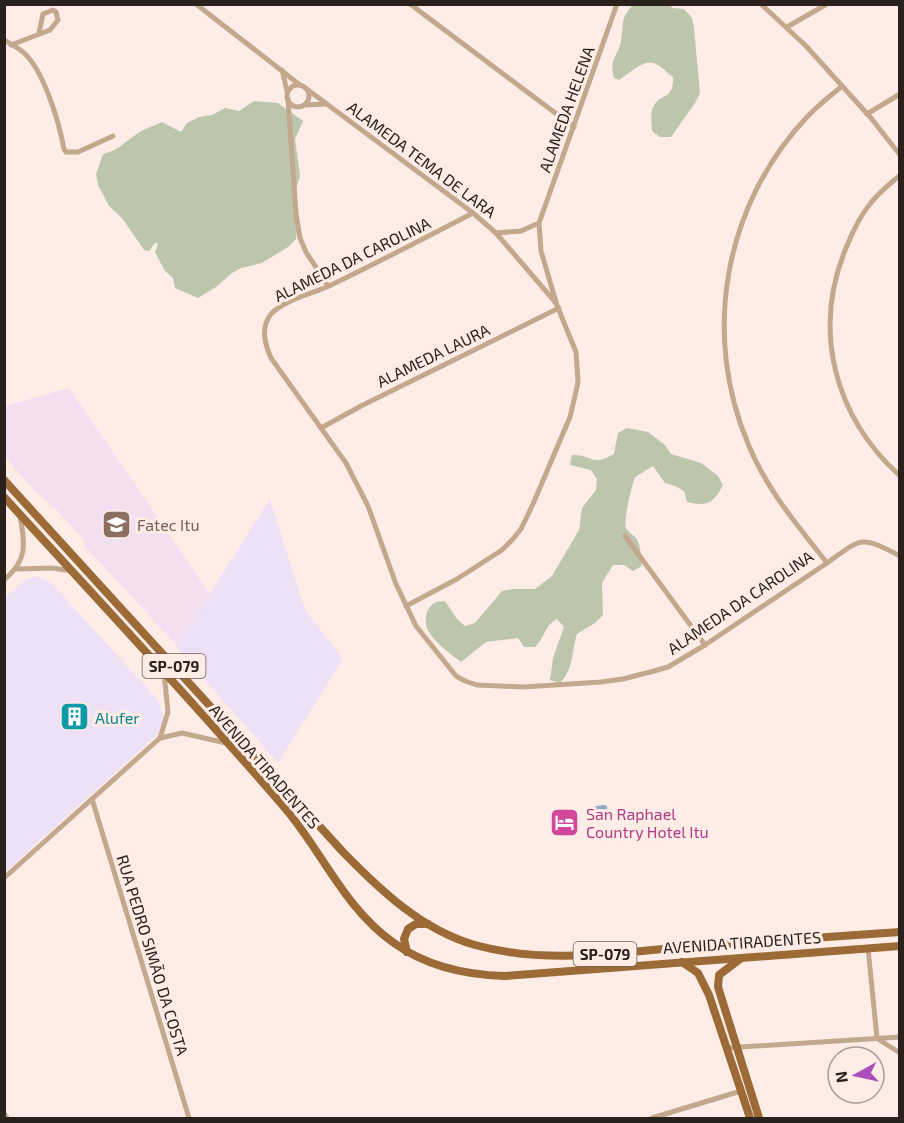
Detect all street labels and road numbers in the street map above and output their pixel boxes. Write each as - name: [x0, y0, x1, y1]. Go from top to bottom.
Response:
- street label: ALAMEDA HELENA: [534, 43, 598, 175]
- street label: ALAMEDA TEMA DE LARA: [344, 97, 500, 221]
- street label: ALAMEDA DA CAROLINA: [271, 213, 433, 305]
- street label: ALAMEDA LAURA: [373, 319, 493, 391]
- street label: ALAMEDA DA CAROLINA: [663, 546, 817, 658]
- road number: SP-079: [142, 654, 206, 678]
- street label: AVENIDA TIRADENTES: [206, 700, 324, 832]
- street label: RUA PEDRO SIMÃO DA COSTA: [113, 852, 193, 1058]
- street label: AVENIDA TIRADENTES: [662, 927, 822, 957]
- road number: SP-079: [574, 942, 636, 966]

